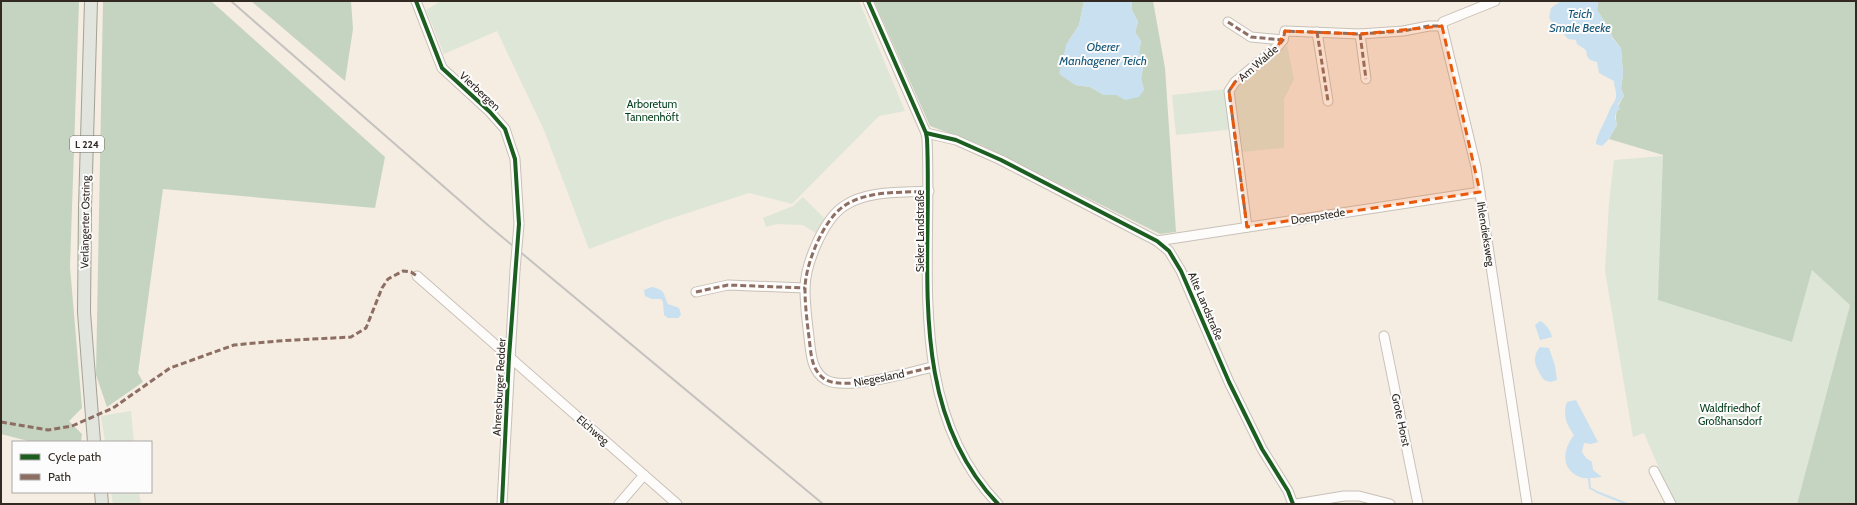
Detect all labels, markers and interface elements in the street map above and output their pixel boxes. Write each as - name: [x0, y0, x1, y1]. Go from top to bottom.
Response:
- water label: Teich Smale Beeke: [1549, 6, 1611, 35]
- water label: Oberer Manhagener Teich: [1058, 39, 1147, 68]
- street label: Am Walde: [1235, 42, 1281, 84]
- street label: Vierbergen: [457, 68, 503, 114]
- park label: Arboretum Tannenhöft: [625, 97, 679, 124]
- road number: L 224: [70, 136, 104, 152]
- street label: Verlängerter Ostring: [77, 175, 93, 269]
- street label: Sieker Landstraße: [913, 189, 927, 272]
- street label: Ihlendieksweg: [1474, 201, 1498, 268]
- street label: Doerpstede: [1290, 205, 1347, 227]
- street label: Alte Landstraße: [1185, 270, 1227, 343]
- street label: Ahrensburger Redder: [489, 337, 509, 436]
- street label: Niegesland: [852, 366, 906, 390]
- street label: Grote Horst: [1389, 392, 1413, 448]
- park label: Waldfriedhof Großhansdorf: [1698, 401, 1762, 428]
- street label: Elchweg: [574, 412, 613, 448]
- legend: [12, 441, 152, 493]
- text: Cycle path: [48, 449, 101, 464]
- text: Path: [48, 469, 71, 484]

